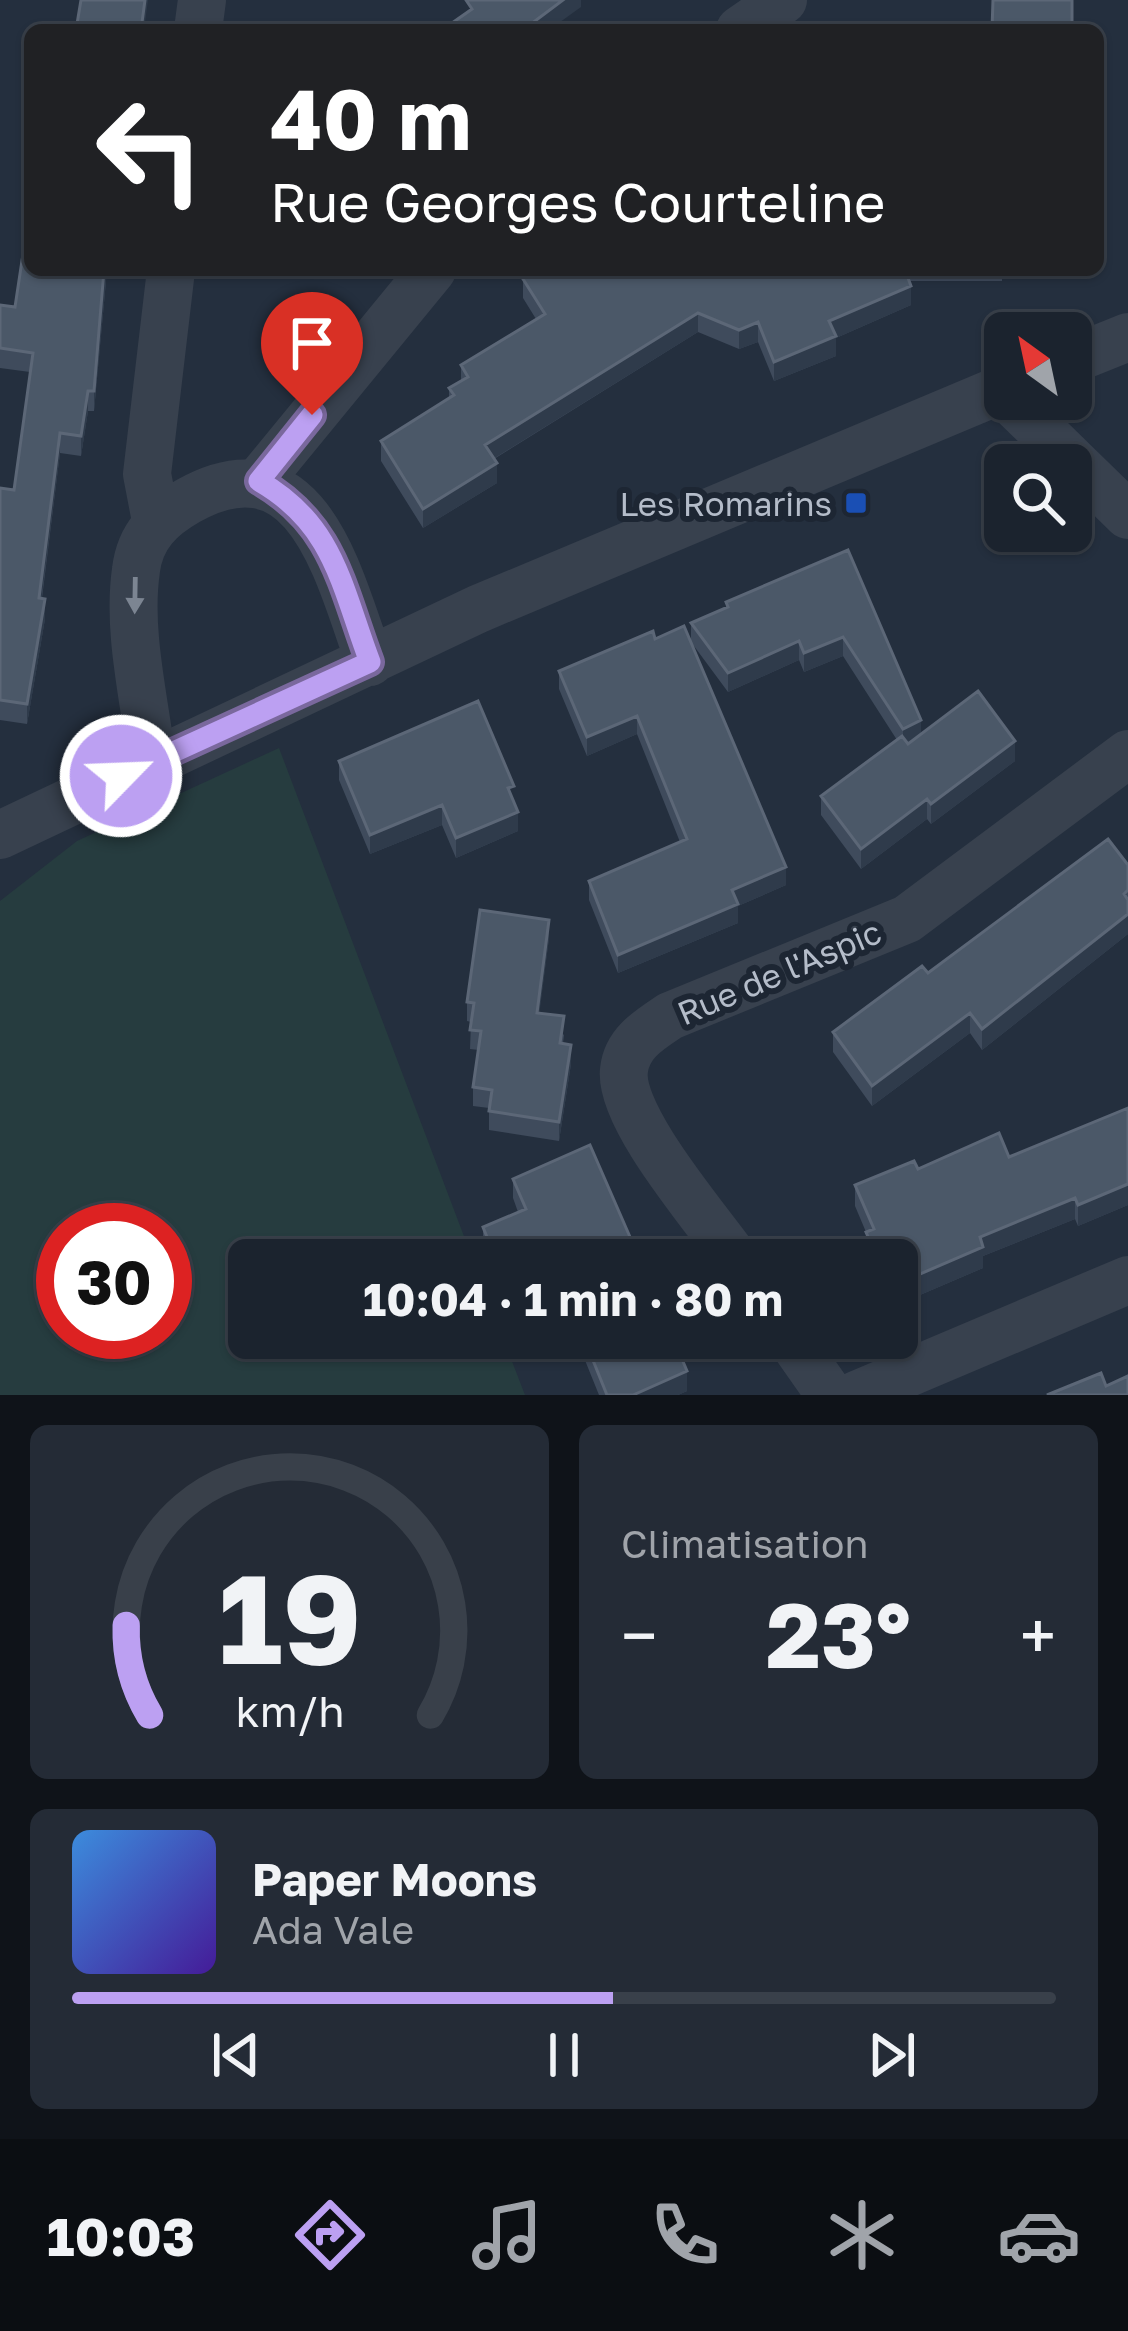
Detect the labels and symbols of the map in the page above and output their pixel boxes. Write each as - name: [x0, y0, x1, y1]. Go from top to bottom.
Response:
- pin: [261, 292, 363, 415]
- north arrow: [984, 312, 1092, 420]
- place label: Les Romarins: [619, 484, 832, 523]
- marker: Les Romarins: [843, 490, 869, 516]
- one-way arrow: [125, 577, 144, 615]
- position arrow: [58, 713, 184, 839]
- street label: Rue de l'Aspic: [671, 912, 887, 1032]
- speed limit sign: 30: [36, 1203, 192, 1359]

